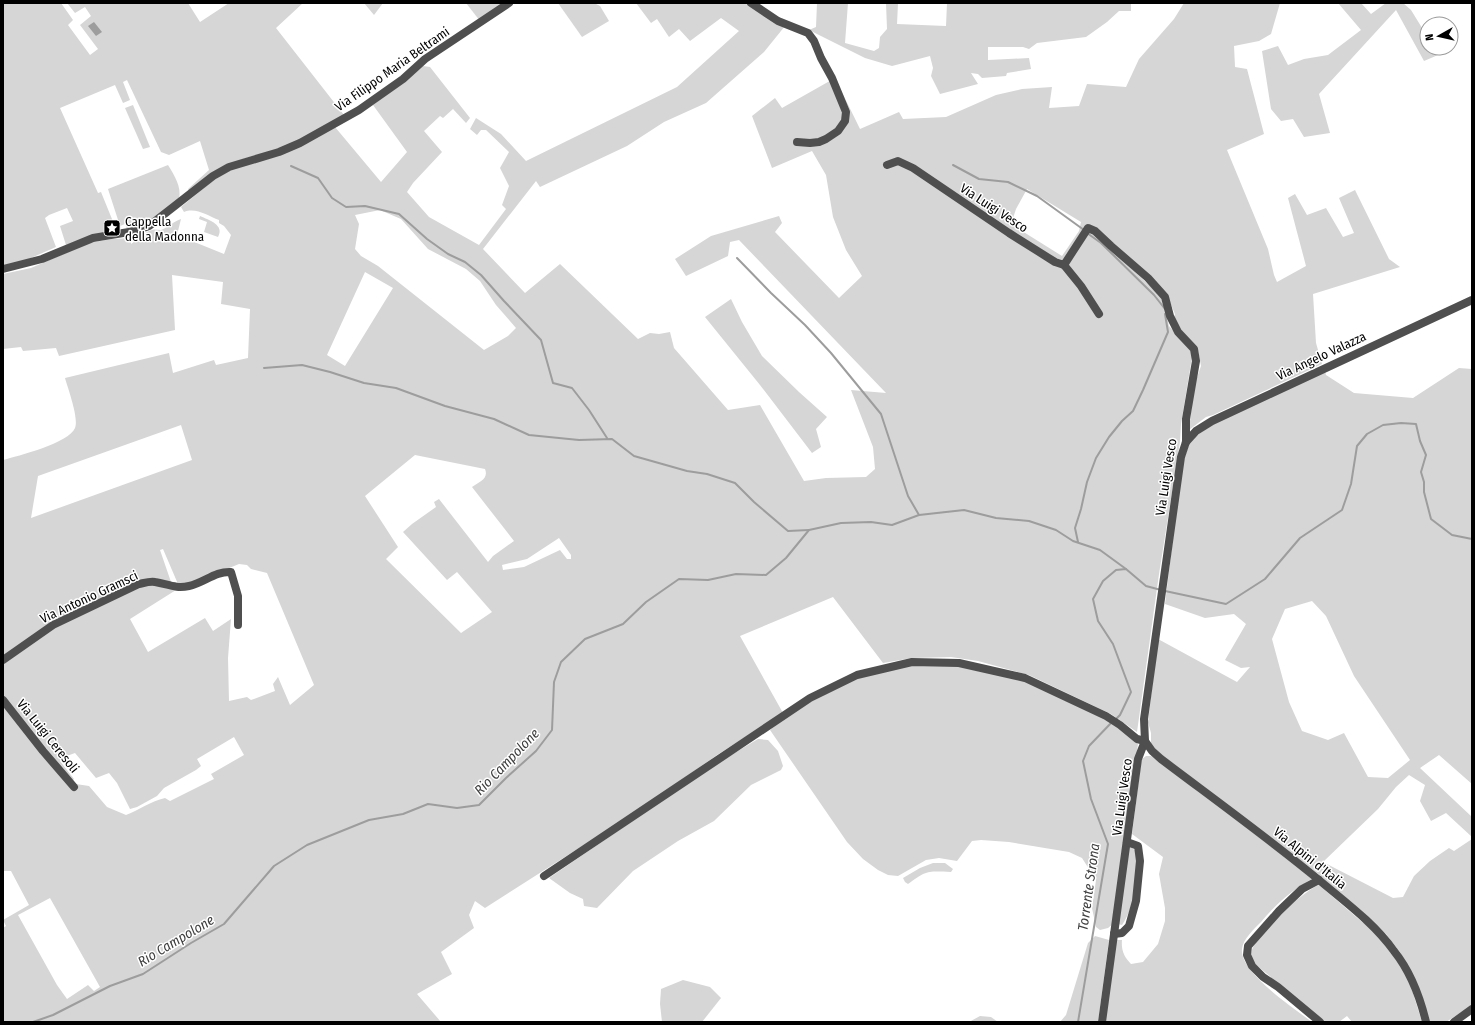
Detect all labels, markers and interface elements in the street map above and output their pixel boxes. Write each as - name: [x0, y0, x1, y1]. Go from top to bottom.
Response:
- north arrow: [1419, 16, 1459, 56]
- street label: Via Filippo Maria Beltrami: [332, 24, 452, 114]
- text: N: [1423, 33, 1436, 41]
- street label: Via Luigi Vesco: [957, 181, 1031, 236]
- place label: Cappella della Madonna: [125, 214, 204, 244]
- place icon: Cappella della Madonna: [102, 218, 122, 238]
- street label: Via Angelo Valazza: [1274, 329, 1368, 383]
- street label: Via Luigi Vesco: [1153, 437, 1180, 517]
- street label: Via Antonio Gramsci: [38, 568, 140, 626]
- street label: Via Luigi Ceresoli: [14, 696, 82, 776]
- water label: Rio Campolone: [471, 725, 543, 799]
- street label: Via Luigi Vesco: [1109, 757, 1135, 837]
- street label: Via Alpini d'Italia: [1271, 824, 1349, 892]
- water label: Torrente Strona: [1074, 842, 1104, 932]
- water label: Rio Campolone: [135, 911, 218, 970]

